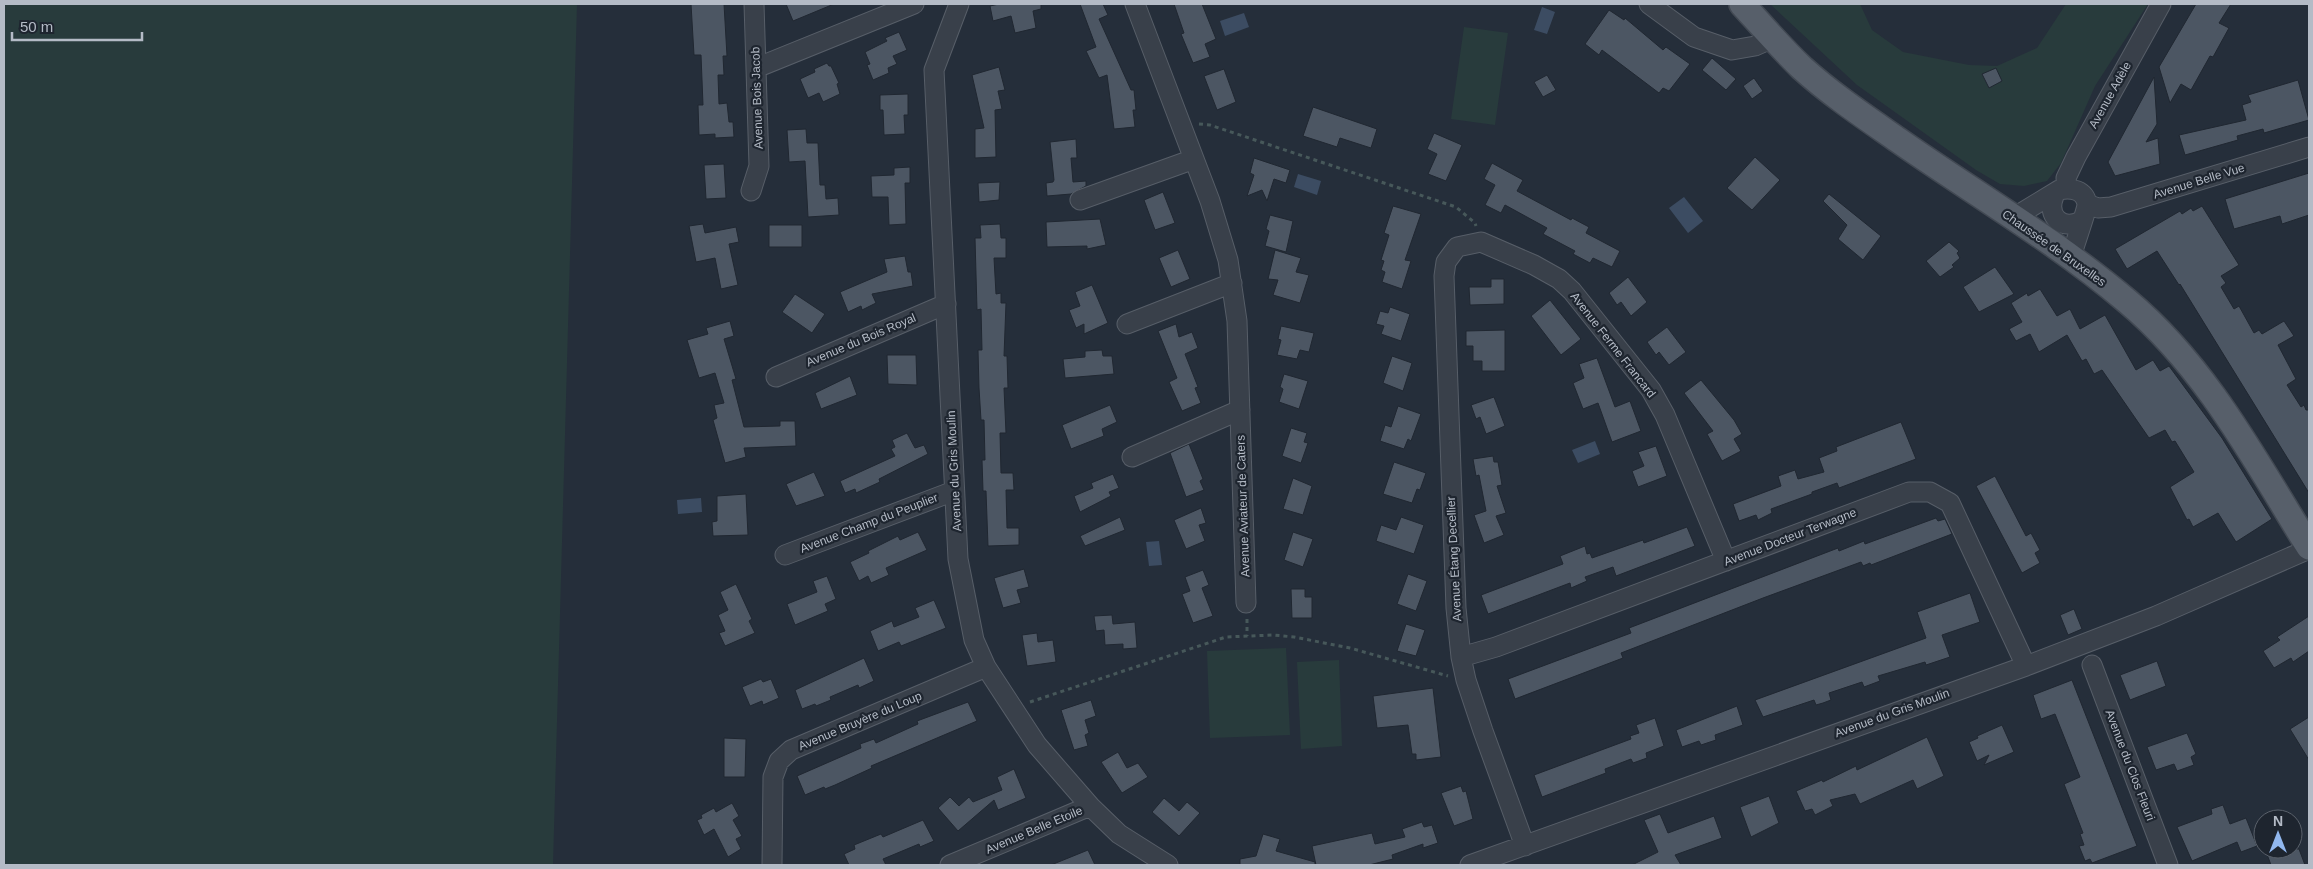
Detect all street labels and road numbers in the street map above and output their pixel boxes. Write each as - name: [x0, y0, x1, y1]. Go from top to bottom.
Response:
- street label: Avenue Bois Jacob: [748, 46, 766, 149]
- street label: Avenue Adèle: [2086, 59, 2134, 131]
- street label: Avenue Belle Vue: [2152, 160, 2247, 202]
- street label: Chaussée de Bruxelles: [1999, 207, 2109, 289]
- street label: Avenue Ferme Francard: [1568, 290, 1658, 400]
- street label: Avenue du Bois Royal: [804, 311, 918, 369]
- street label: Avenue du Gris Moulin: [944, 410, 964, 532]
- street label: Avenue Aviateur de Caters: [1234, 435, 1252, 577]
- street label: Avenue Champ du Peuplier: [798, 490, 940, 556]
- street label: Avenue Étang Decellier: [1443, 496, 1464, 622]
- street label: Avenue Docteur Terwagne: [1722, 505, 1859, 569]
- street label: Avenue du Gris Moulin: [1833, 686, 1951, 740]
- street label: Avenue Bruyère du Loup: [796, 689, 924, 753]
- street label: Avenue du Clos Fleuri: [2102, 707, 2158, 823]
- street label: Avenue Belle Etoile: [983, 803, 1085, 857]

